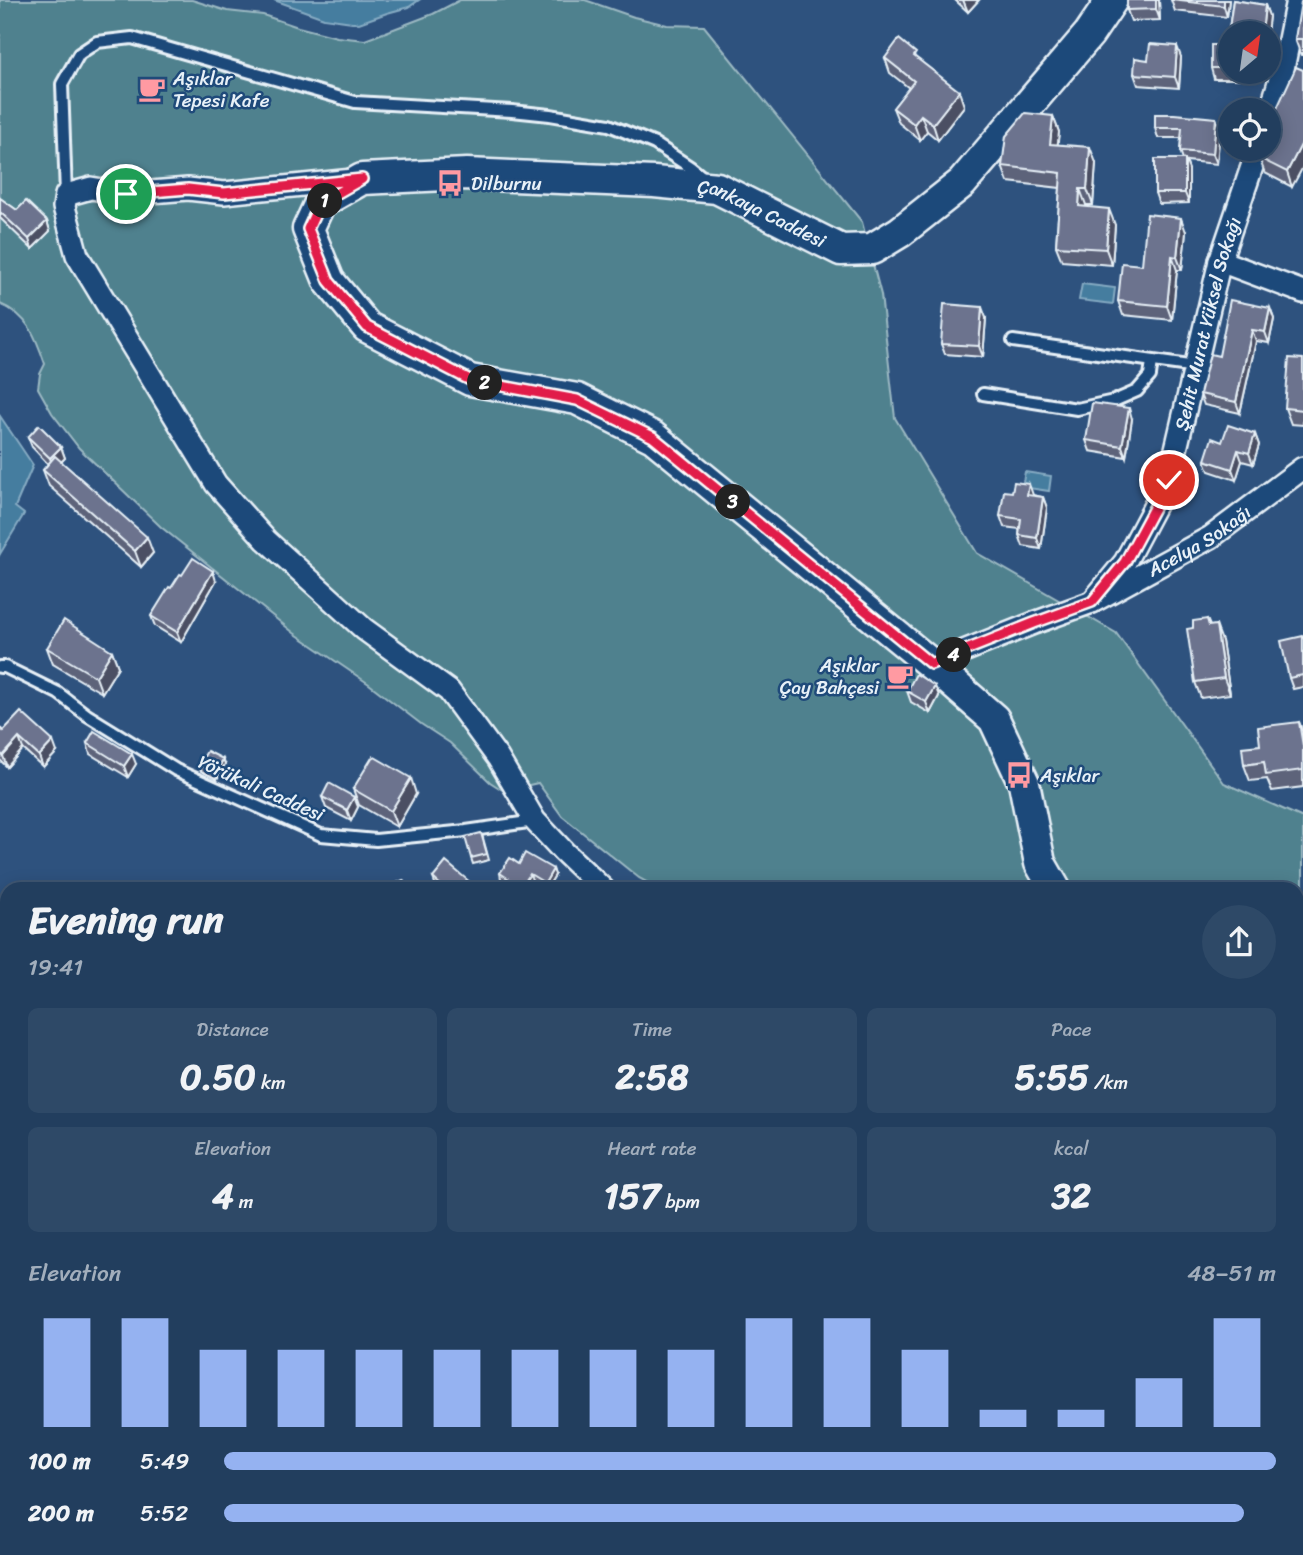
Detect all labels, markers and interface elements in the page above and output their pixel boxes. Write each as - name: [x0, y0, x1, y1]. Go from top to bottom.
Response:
- north arrow: [1218, 21, 1281, 84]
- map controls: [1218, 21, 1281, 161]
- place label: Aşıklar Tepesi Kafe: [172, 62, 270, 117]
- cafe icon: Aşıklar Tepesi Kafe: [137, 74, 167, 104]
- button: locate: [1218, 98, 1281, 161]
- pin: [96, 164, 156, 224]
- place label: Dilburnu: [471, 167, 542, 200]
- bus stop icon: Dilburnu: [435, 168, 465, 198]
- street label: Çankaya Caddesi: [696, 170, 833, 257]
- icon: arrive: [107, 175, 145, 213]
- pin: 1: [308, 184, 342, 218]
- text: 1: [320, 184, 329, 217]
- street label: Şehit Murat Yüksel Sokağı: [1164, 212, 1250, 434]
- pin: 2: [468, 366, 503, 400]
- text: 2: [479, 366, 490, 399]
- pin: [1139, 450, 1199, 510]
- icon: check: [1150, 461, 1188, 499]
- pin: 3: [716, 484, 750, 520]
- text: 3: [727, 485, 738, 518]
- street label: Acelya Sokağı: [1140, 496, 1258, 586]
- pin: 4: [936, 638, 972, 672]
- text: 4: [948, 638, 959, 671]
- place label: Aşıklar Çay Bahçesi: [780, 649, 880, 704]
- cafe icon: Aşıklar Çay Bahçesi: [885, 661, 915, 691]
- street label: Yörükali Caddesi: [192, 745, 330, 831]
- place label: Aşıklar: [1039, 759, 1100, 792]
- bus stop icon: Aşıklar: [1004, 760, 1034, 790]
- text: Evening run: [28, 887, 224, 954]
- button: share: [1202, 905, 1276, 979]
- text: 19:41: [28, 947, 83, 988]
- text: Distance: [197, 1013, 269, 1046]
- text: Time: [632, 1013, 672, 1046]
- text: Pace: [1051, 1013, 1091, 1046]
- text: 0.50: [180, 1046, 256, 1108]
- text: 2:58: [615, 1046, 689, 1108]
- text: 5:55: [1014, 1046, 1089, 1108]
- text: km: [256, 1066, 286, 1099]
- text: /km: [1089, 1066, 1128, 1099]
- text: Elevation: [194, 1132, 271, 1165]
- text: Heart rate: [607, 1132, 697, 1165]
- text: kcal: [1054, 1132, 1089, 1165]
- text: 4: [212, 1165, 234, 1227]
- text: 157: [604, 1165, 660, 1227]
- text: 32: [1052, 1165, 1091, 1227]
- text: m: [234, 1185, 253, 1218]
- text: bpm: [660, 1185, 700, 1218]
- text: Elevation: [28, 1253, 121, 1294]
- text: 48–51 m: [1187, 1253, 1276, 1294]
- text: 100 m: [28, 1441, 91, 1482]
- text: 5:49: [140, 1441, 190, 1482]
- text: 200 m: [28, 1493, 94, 1534]
- text: 5:52: [140, 1493, 188, 1534]

